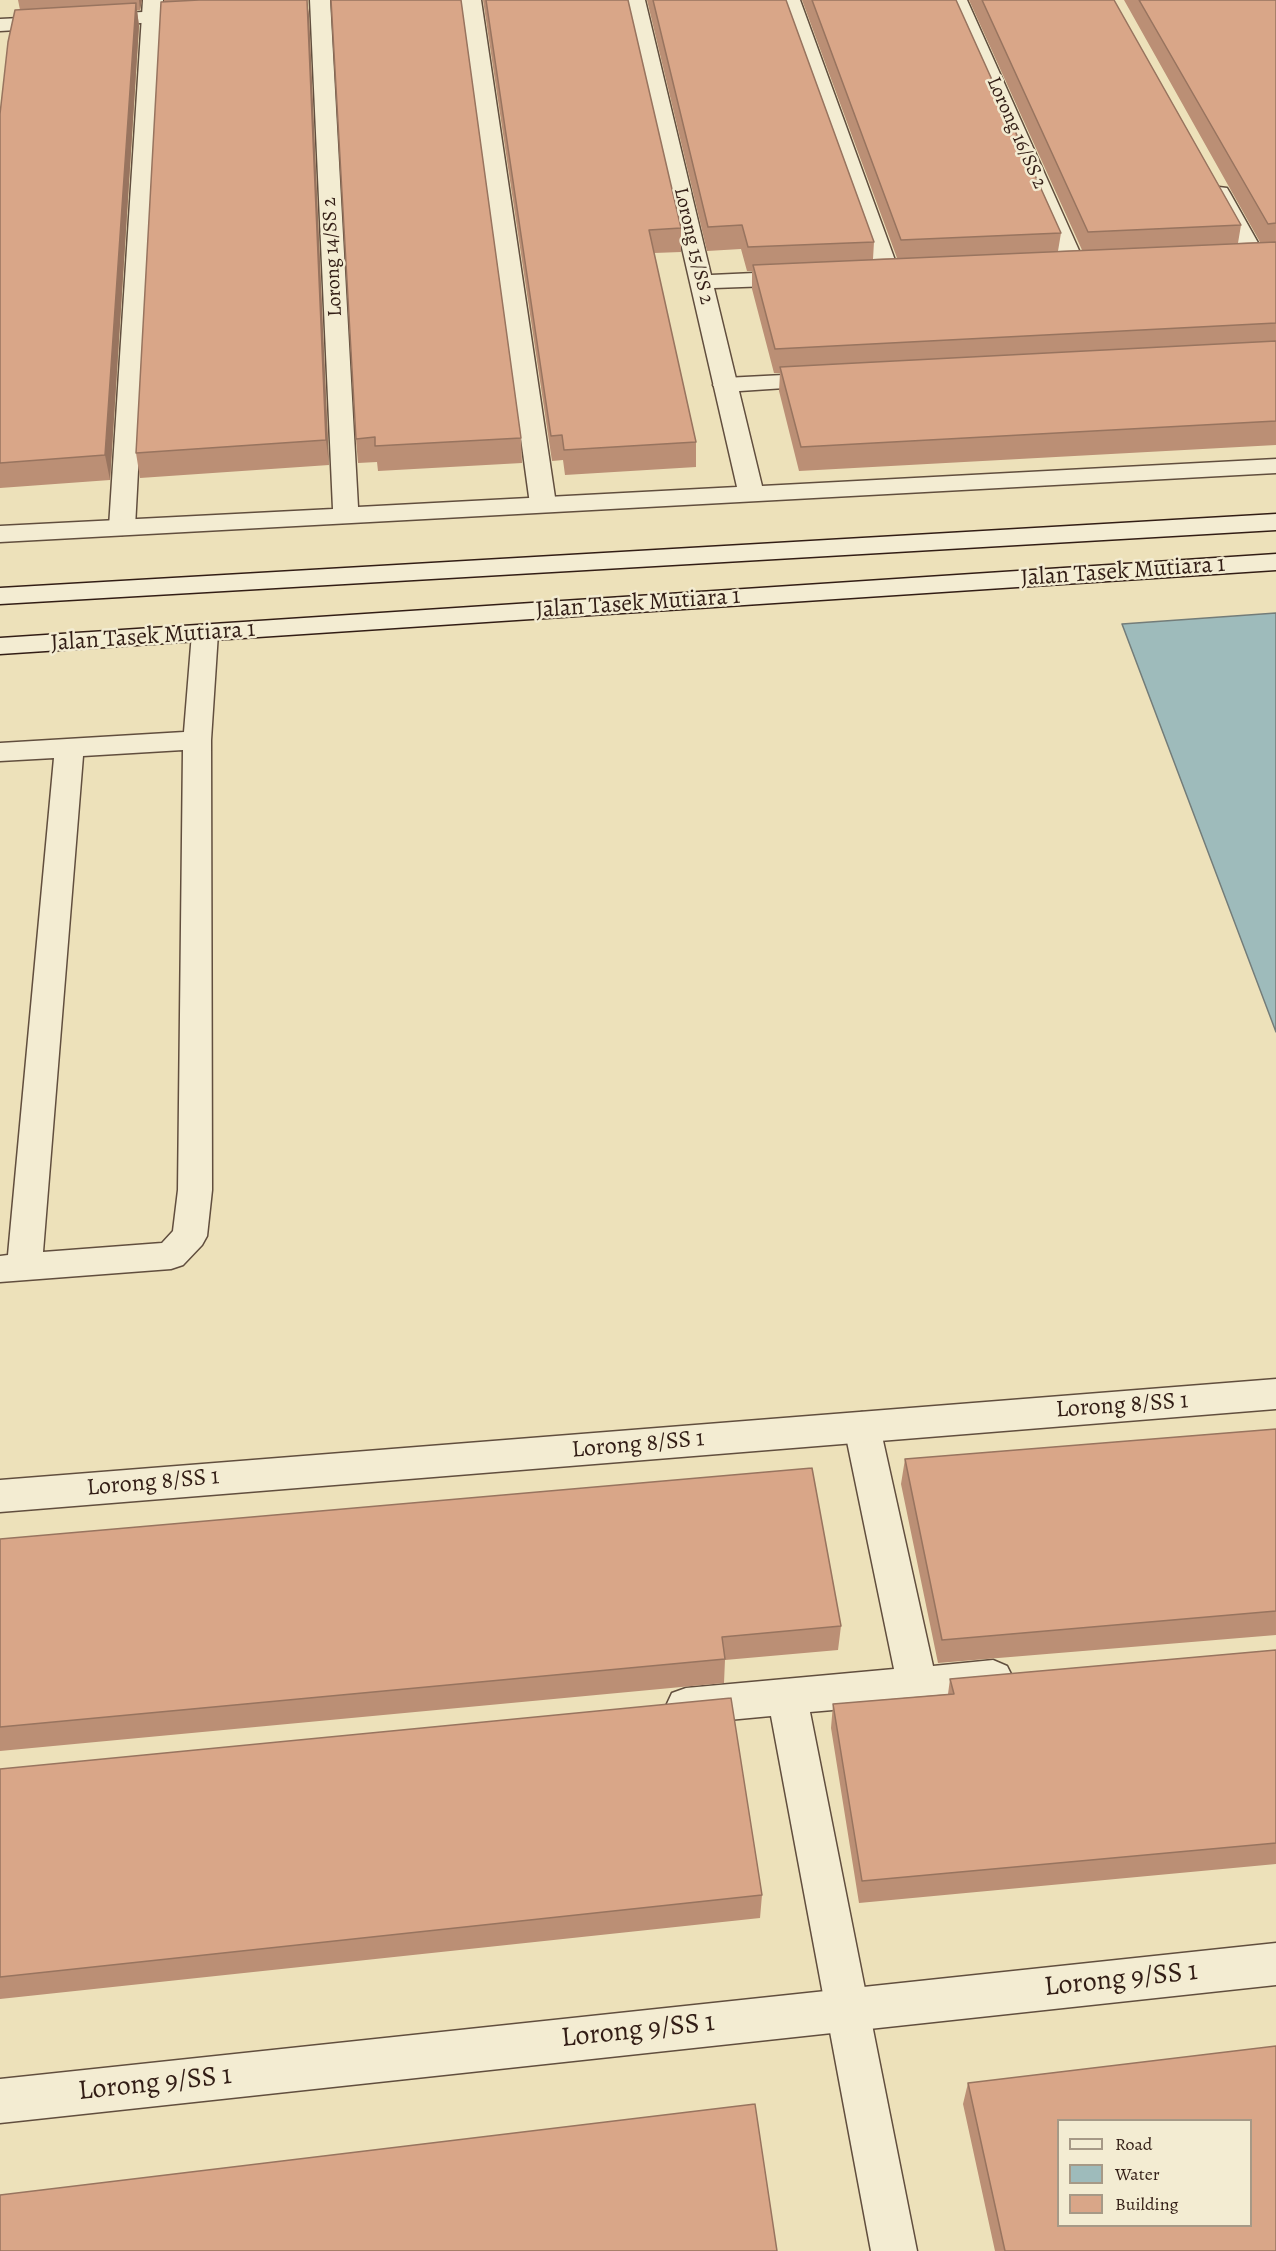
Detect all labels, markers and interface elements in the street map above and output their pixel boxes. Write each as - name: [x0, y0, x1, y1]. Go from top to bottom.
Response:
- street label: Lorong 16/SS 2: [981, 73, 1051, 193]
- street label: Lorong 15/SS 2: [668, 185, 718, 307]
- street label: Lorong 14/SS 2: [318, 197, 348, 317]
- street label: Jalan Tasek Mutiara 1: [1020, 550, 1226, 594]
- street label: Jalan Tasek Mutiara 1: [535, 582, 741, 626]
- street label: Jalan Tasek Mutiara 1: [50, 615, 256, 659]
- street label: Lorong 8/SS 1: [1055, 1387, 1189, 1425]
- street label: Lorong 8/SS 1: [571, 1425, 705, 1465]
- street label: Lorong 8/SS 1: [86, 1463, 220, 1503]
- street label: Lorong 9/SS 1: [1043, 1955, 1199, 2005]
- street label: Lorong 9/SS 1: [560, 2006, 716, 2056]
- street label: Lorong 9/SS 1: [77, 2059, 233, 2109]
- legend: [1057, 2119, 1252, 2227]
- text: Road: [1115, 2132, 1152, 2156]
- text: Water: [1115, 2162, 1160, 2186]
- text: Building: [1115, 2192, 1179, 2216]

